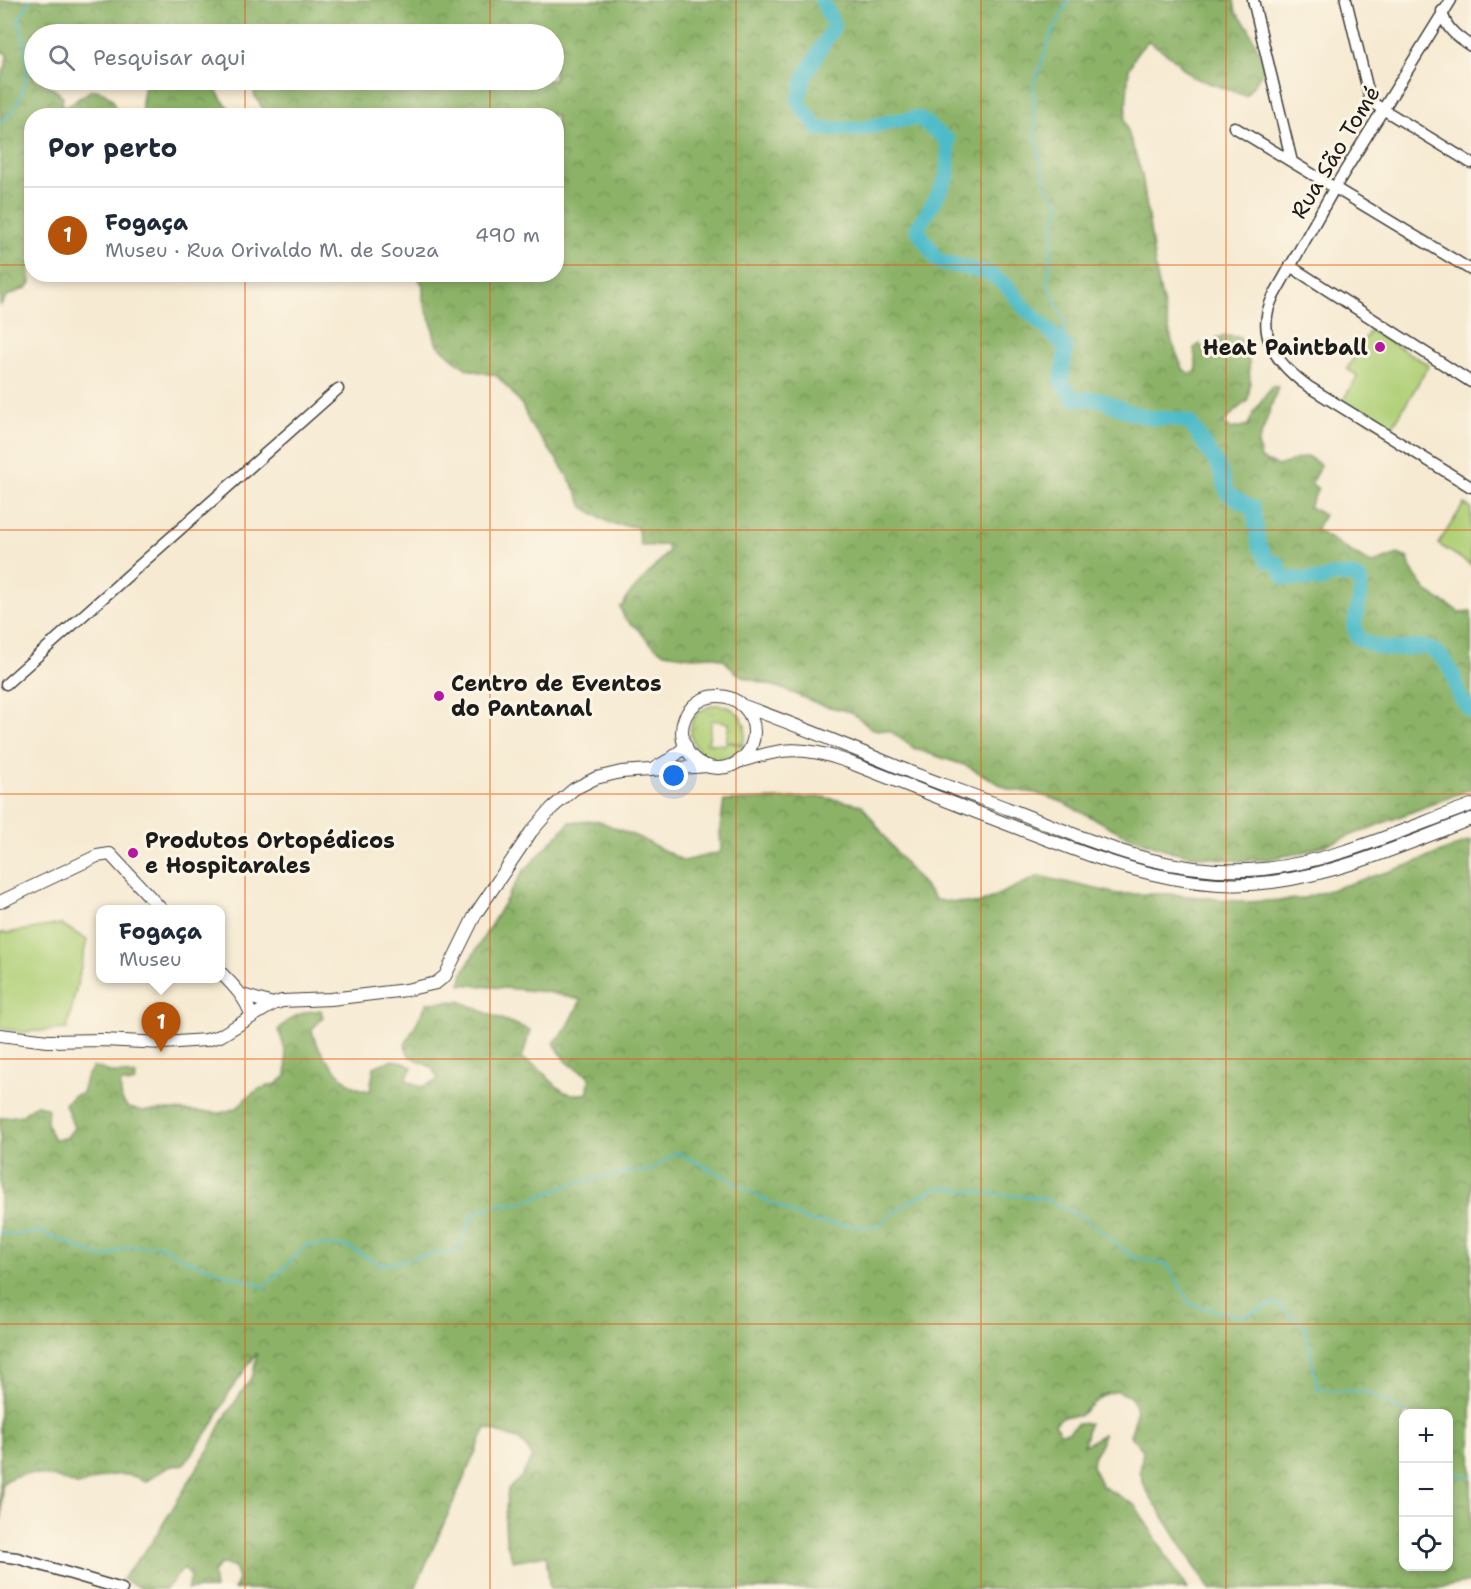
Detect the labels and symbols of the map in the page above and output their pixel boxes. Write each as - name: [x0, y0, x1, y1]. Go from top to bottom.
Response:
- street label: Rua São Tomé: [1284, 80, 1387, 224]
- place label: Heat Paintball: [1203, 333, 1368, 362]
- marker: Heat Paintball: [1373, 340, 1387, 354]
- place label: Centro de Eventos do Pantanal: [451, 669, 662, 723]
- marker: Centro de Eventos do Pantanal: [432, 689, 446, 703]
- your location: [659, 761, 688, 790]
- place label: Produtos Ortopédicos e Hospitarales: [145, 826, 395, 880]
- marker: Produtos Ortopédicos e Hospitarales: [126, 846, 140, 860]
- pin: 1: [142, 1002, 180, 1052]

